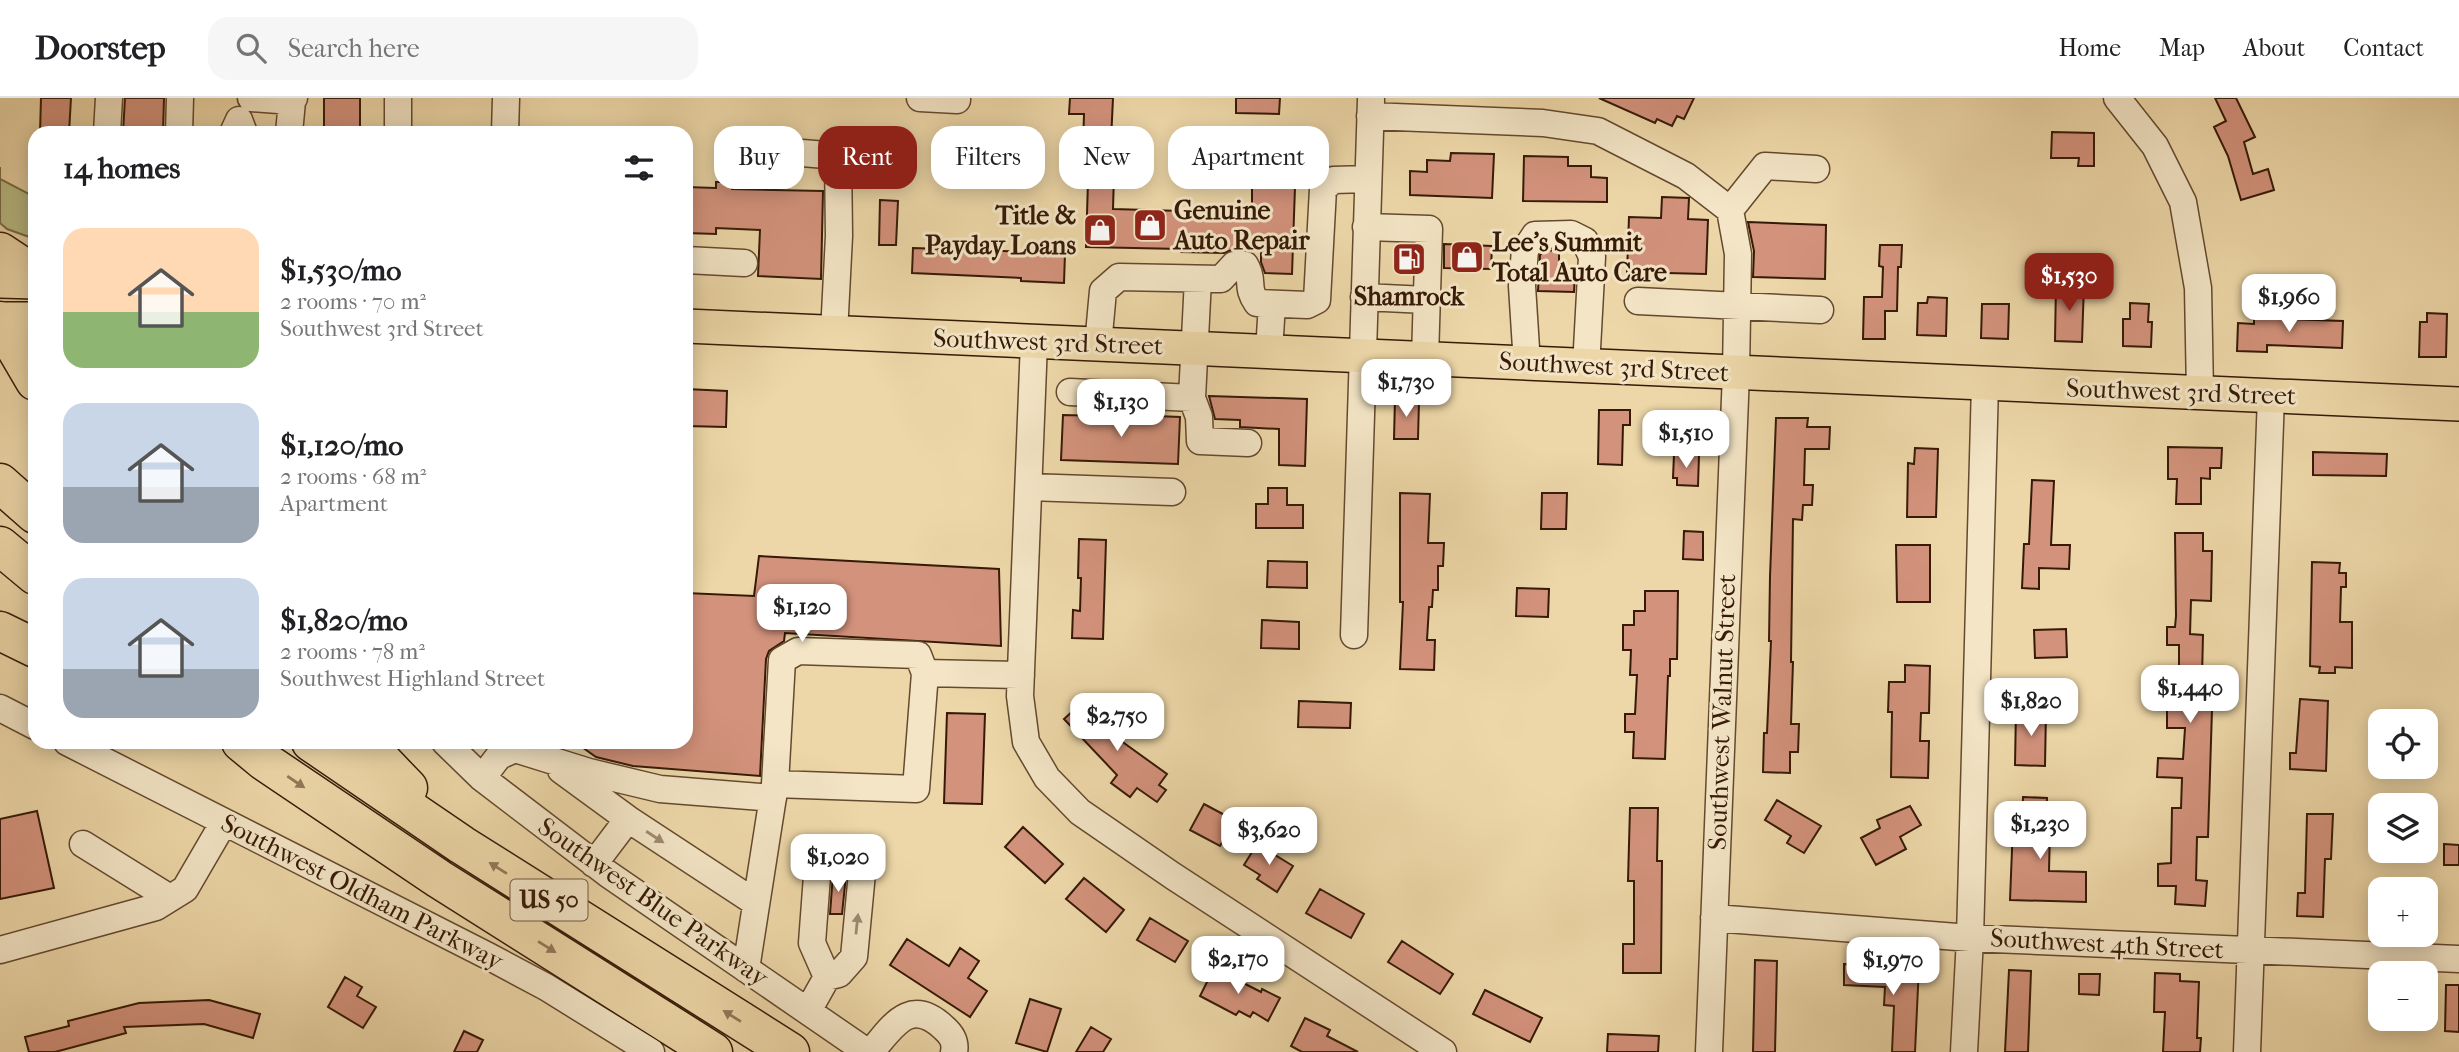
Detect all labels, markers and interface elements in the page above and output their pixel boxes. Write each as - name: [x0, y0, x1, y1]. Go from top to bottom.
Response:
- search box: [208, 17, 698, 80]
- text: Doorstep: [35, 29, 166, 68]
- icon: search: [232, 29, 270, 67]
- text: Search here: [288, 33, 420, 64]
- text: Home: [2059, 34, 2121, 62]
- text: Map: [2159, 34, 2205, 62]
- text: About: [2243, 34, 2305, 62]
- text: Contact: [2343, 34, 2424, 62]
- chip: Buy: [714, 126, 804, 189]
- chip: Rent: [818, 126, 917, 189]
- chip: Filters: [931, 126, 1045, 189]
- chip: New: [1059, 126, 1154, 189]
- chip: Apartment: [1168, 126, 1329, 189]
- icon: filters: [620, 149, 658, 187]
- text: 14 homes: [63, 151, 180, 186]
- place label: Genuine Auto Repair: [1172, 195, 1310, 256]
- place label: Title & Payday Loans: [925, 200, 1076, 261]
- shop icon: Genuine Auto Repair: [1131, 206, 1169, 244]
- shop icon: Title & Payday Loans: [1081, 211, 1119, 249]
- place label: Lee's Summit Total Auto Care: [1491, 227, 1667, 288]
- shop icon: Lee's Summit Total Auto Care: [1448, 238, 1486, 276]
- fuel station icon: Shamrock: [1390, 240, 1428, 278]
- text: $1,530/mo: [280, 253, 401, 288]
- pin: $1,530: [2012, 254, 2126, 313]
- icon: home: [119, 256, 203, 340]
- text: $1,530: [2041, 262, 2097, 289]
- pin: $1,960: [2232, 274, 2346, 334]
- place label: Shamrock: [1354, 281, 1466, 312]
- text: $1,960: [2258, 283, 2320, 310]
- text: 2 rooms · 70 m²: [280, 288, 426, 315]
- text: Southwest 3rd Street: [280, 315, 484, 342]
- street label: Southwest 3rd Street: [932, 322, 1164, 362]
- street label: Southwest 3rd Street: [1498, 345, 1730, 389]
- pin: $1,730: [1349, 360, 1463, 419]
- text: $1,730: [1377, 368, 1435, 395]
- street label: Southwest 3rd Street: [2065, 372, 2297, 412]
- pin: $1,130: [1064, 380, 1178, 439]
- text: $1,130: [1093, 388, 1149, 415]
- pin: $1,510: [1629, 410, 1743, 470]
- text: $1,510: [1658, 419, 1714, 446]
- text: $1,120/mo: [280, 428, 403, 463]
- icon: home: [119, 431, 203, 515]
- text: 2 rooms · 68 m²: [280, 463, 426, 490]
- text: Apartment: [280, 490, 388, 517]
- street label: Southwest Walnut Street: [1702, 573, 1742, 851]
- pin: $1,120: [745, 584, 859, 644]
- text: $1,120: [773, 593, 831, 620]
- text: $1,820/mo: [280, 603, 408, 638]
- icon: home: [119, 606, 203, 690]
- text: 2 rooms · 78 m²: [280, 638, 425, 665]
- text: Southwest Highland Street: [280, 665, 545, 692]
- pin: $1,440: [2133, 666, 2247, 725]
- text: $1,440: [2157, 674, 2223, 701]
- pin: $1,820: [1974, 678, 2088, 738]
- text: $1,820: [2000, 687, 2062, 714]
- pin: $2,750: [1060, 694, 1174, 753]
- text: $2,750: [1086, 702, 1148, 729]
- map controls: [2368, 709, 2438, 1031]
- button: locate: [2368, 709, 2438, 779]
- one-way arrow: [286, 775, 305, 788]
- button: layers: [2368, 793, 2438, 863]
- pin: $1,230: [1983, 802, 2097, 861]
- street label: Southwest Oldham Parkway: [216, 807, 509, 977]
- pin: $3,620: [1212, 808, 1326, 867]
- text: $1,230: [2010, 810, 2070, 837]
- street label: Southwest Blue Parkway: [532, 811, 775, 994]
- text: $3,620: [1237, 816, 1301, 843]
- one-way arrow: [645, 831, 665, 844]
- pin: $1,020: [781, 834, 895, 894]
- text: $1,020: [807, 843, 869, 870]
- one-way arrow: [489, 862, 508, 875]
- button: +: [2368, 877, 2438, 947]
- road number: US 50: [510, 880, 588, 920]
- one-way arrow: [852, 913, 863, 935]
- street label: Southwest 4th Street: [1989, 922, 2225, 966]
- pin: $2,170: [1181, 936, 1295, 996]
- pin: $1,970: [1836, 937, 1950, 997]
- one-way arrow: [538, 941, 557, 954]
- text: $2,170: [1207, 945, 1269, 972]
- text: $1,970: [1863, 946, 1923, 973]
- button: −: [2368, 961, 2438, 1031]
- one-way arrow: [723, 1009, 742, 1022]

